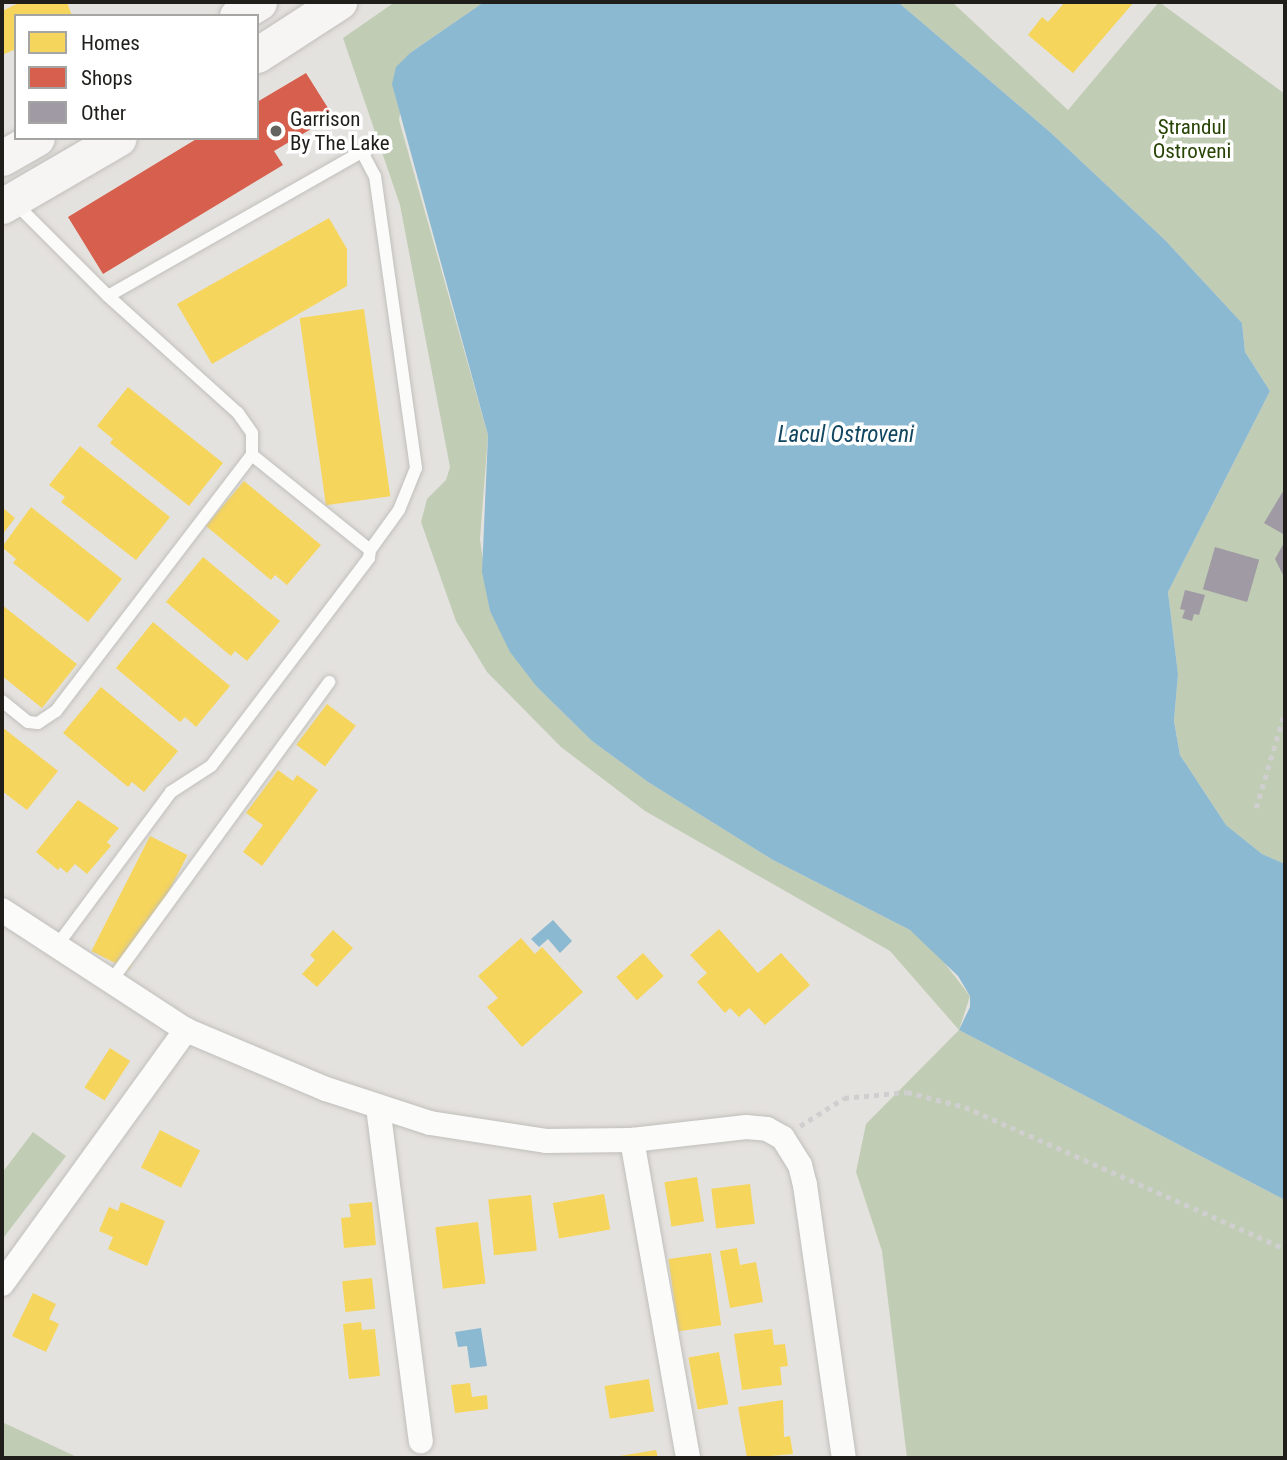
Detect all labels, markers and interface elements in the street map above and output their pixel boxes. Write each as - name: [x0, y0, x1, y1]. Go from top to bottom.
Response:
- legend: [14, 14, 259, 140]
- text: Homes: [81, 31, 140, 55]
- text: Shops: [81, 66, 133, 90]
- text: Other: [81, 101, 126, 125]
- place label: Garrison By The Lake: [290, 106, 390, 156]
- park label: Ștrandul Ostroveni: [1153, 114, 1231, 164]
- marker: Garrison By The Lake: [268, 123, 284, 139]
- water label: Lacul Ostroveni: [778, 421, 914, 449]

